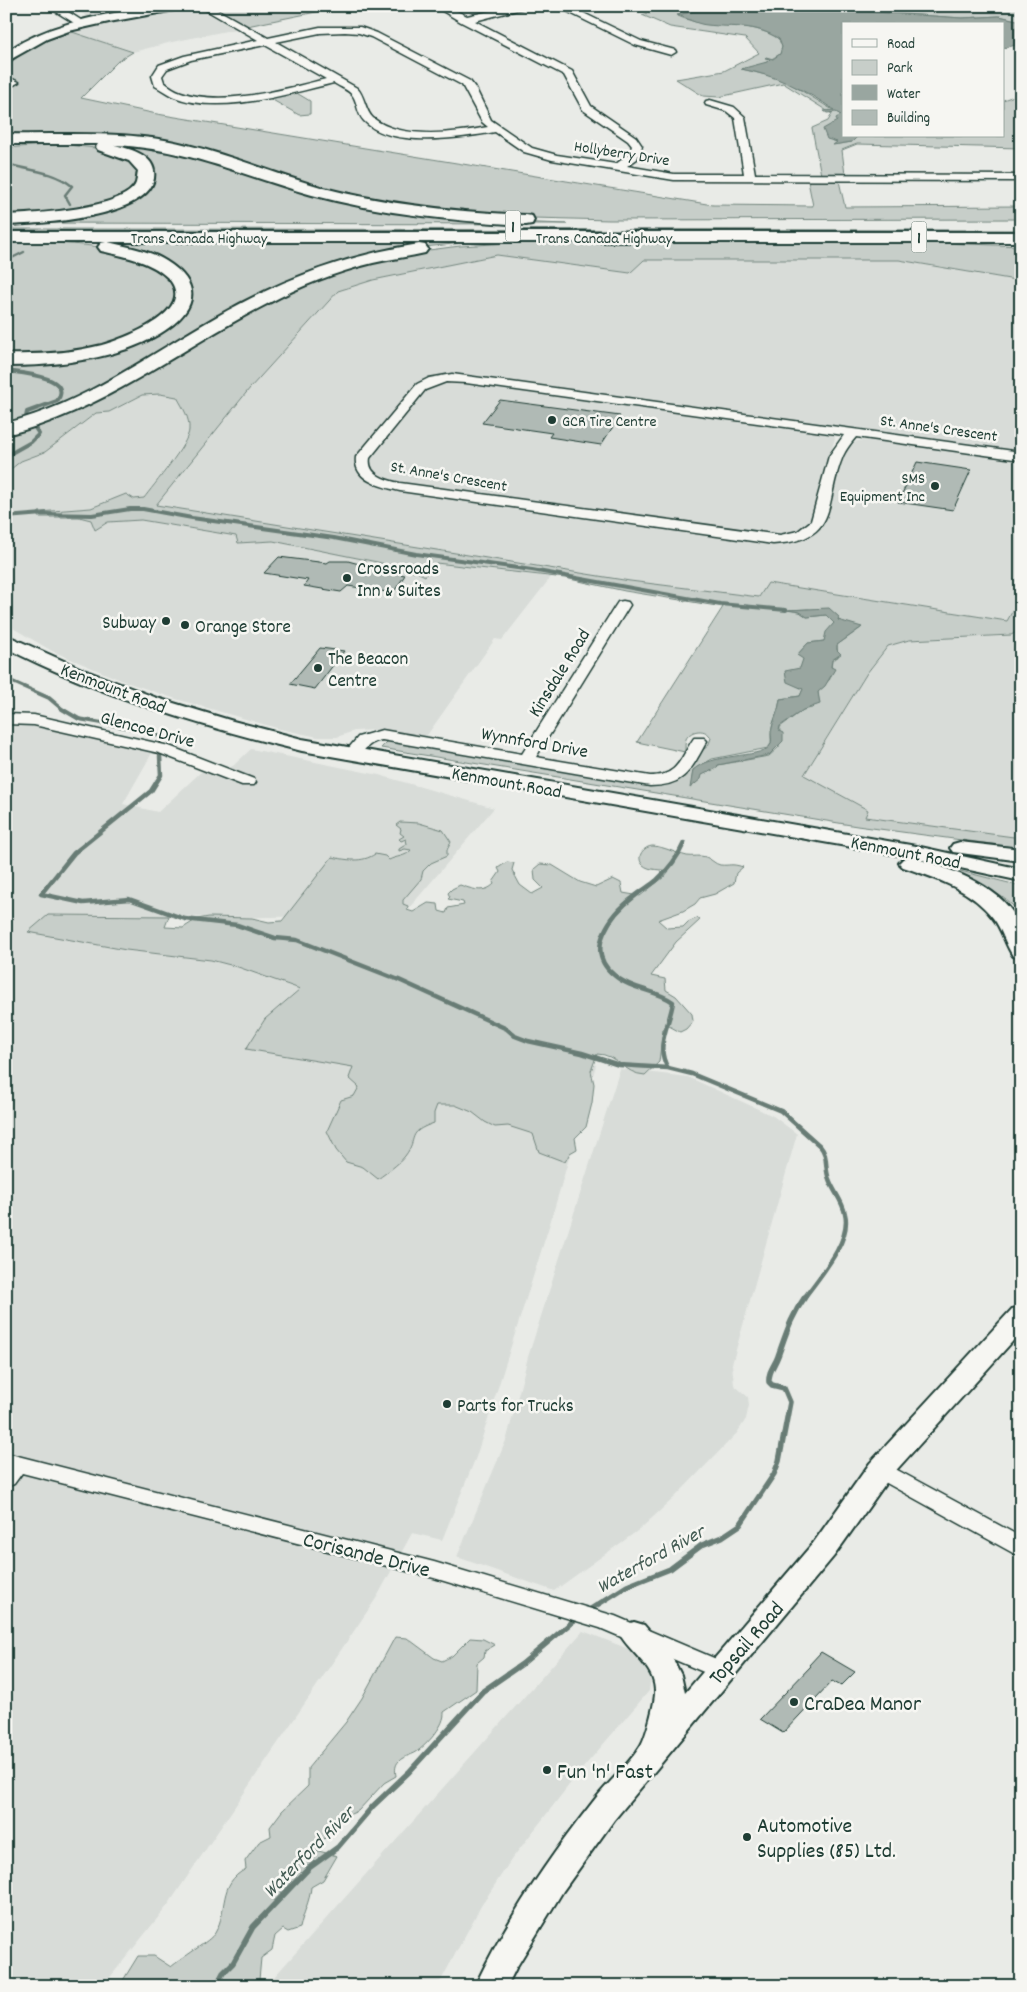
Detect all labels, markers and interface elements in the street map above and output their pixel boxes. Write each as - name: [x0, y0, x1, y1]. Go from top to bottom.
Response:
- legend: [842, 22, 1004, 138]
- text: Road: [887, 34, 915, 56]
- text: Park: [887, 58, 913, 80]
- text: Water: [887, 84, 921, 106]
- text: Building: [887, 108, 930, 130]
- street label: Hollyberry Drive: [572, 136, 671, 173]
- road number: 1: [506, 210, 520, 242]
- road number: 1: [912, 222, 926, 252]
- street label: Trans Canada Highway: [131, 228, 268, 251]
- street label: Trans Canada Highway: [536, 228, 673, 251]
- street label: St. Anne's Crescent: [879, 410, 999, 449]
- place label: GCR Tire Centre: [562, 411, 657, 434]
- marker: GCR Tire Centre: [546, 414, 558, 426]
- street label: St. Anne's Crescent: [389, 456, 509, 499]
- place label: SMS Equipment Inc: [840, 468, 925, 509]
- marker: SMS Equipment Inc: [929, 480, 941, 492]
- place label: Crossroads Inn & Suites: [357, 557, 441, 606]
- marker: Crossroads Inn & Suites: [341, 572, 353, 584]
- place label: Subway: [102, 611, 156, 638]
- marker: Subway: [160, 615, 172, 627]
- place label: Orange Store: [195, 615, 291, 642]
- marker: Orange Store: [179, 619, 191, 631]
- street label: Kinsdale Road: [523, 624, 599, 723]
- place label: The Beacon Centre: [328, 647, 408, 696]
- street label: Kenmount Road: [56, 658, 170, 723]
- marker: The Beacon Centre: [312, 662, 324, 674]
- street label: Glencoe Drive: [97, 706, 197, 757]
- street label: Wynnford Drive: [479, 722, 590, 767]
- street label: Kenmount Road: [449, 761, 564, 807]
- street label: Kenmount Road: [848, 831, 963, 878]
- place label: Parts for Trucks: [457, 1394, 574, 1421]
- marker: Parts for Trucks: [441, 1398, 453, 1410]
- water label: Waterford River: [592, 1518, 713, 1602]
- street label: Corisande Drive: [299, 1526, 433, 1587]
- street label: Topsail Road: [703, 1596, 793, 1693]
- place label: CraDea Manor: [804, 1690, 922, 1721]
- marker: CraDea Manor: [788, 1696, 800, 1708]
- place label: Fun 'n' Fast: [557, 1758, 653, 1789]
- marker: Fun 'n' Fast: [541, 1764, 553, 1776]
- water label: Waterford River: [258, 1799, 364, 1905]
- place label: Automotive Supplies (85) Ltd.: [757, 1812, 896, 1868]
- marker: Automotive Supplies (85) Ltd.: [741, 1831, 753, 1843]

